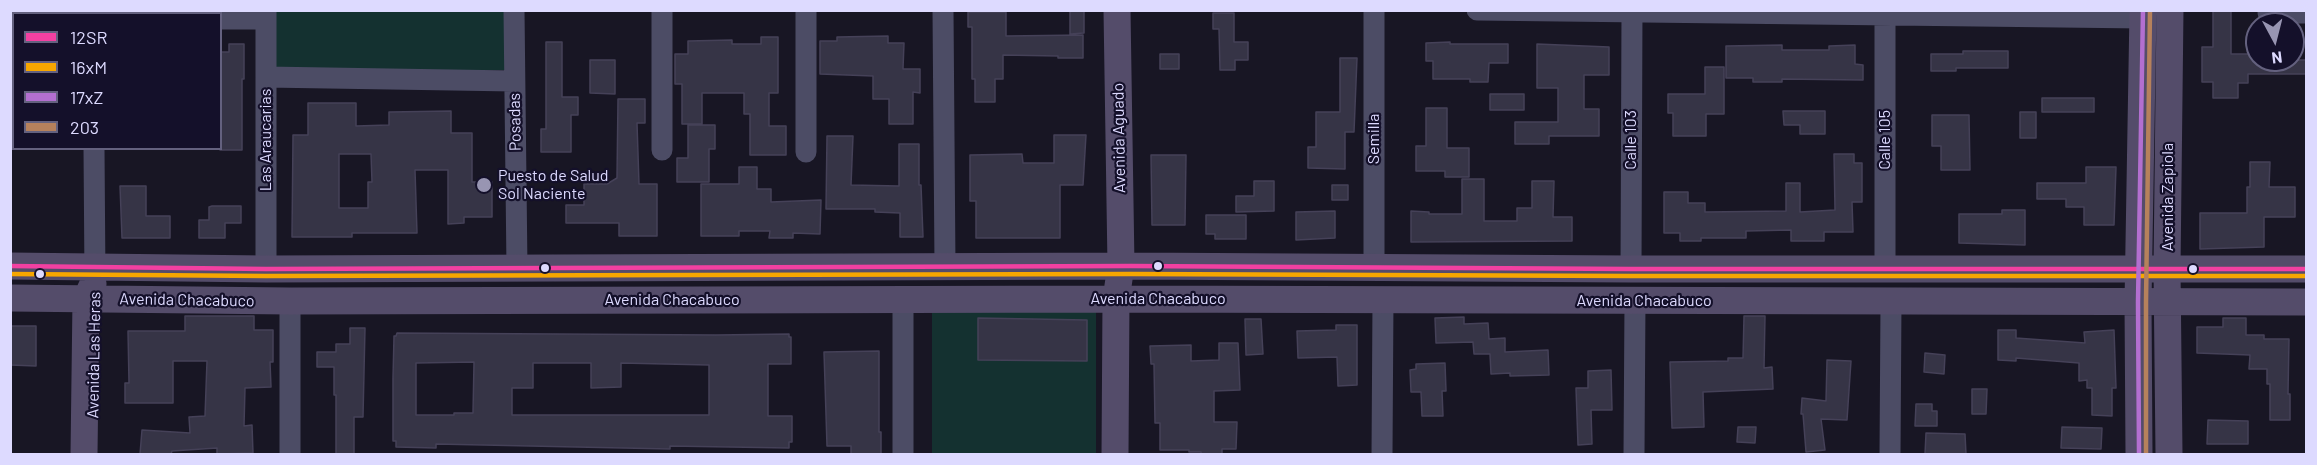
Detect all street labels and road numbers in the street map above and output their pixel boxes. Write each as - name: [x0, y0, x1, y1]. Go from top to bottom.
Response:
- street label: Avenida Aguado: [1108, 83, 1130, 193]
- street label: Las Araucarias: [256, 89, 276, 191]
- street label: Posadas: [505, 93, 525, 151]
- street label: Calle 103: [1621, 110, 1641, 170]
- street label: Calle 105: [1875, 110, 1895, 170]
- street label: Semilla: [1364, 114, 1384, 164]
- street label: Avenida Zapiola: [2158, 143, 2178, 251]
- street label: Avenida Chacabuco: [119, 289, 255, 311]
- street label: Avenida Chacabuco: [1090, 289, 1226, 309]
- street label: Avenida Chacabuco: [604, 290, 740, 310]
- street label: Avenida Las Heras: [83, 291, 105, 419]
- street label: Avenida Chacabuco: [1576, 291, 1712, 311]

